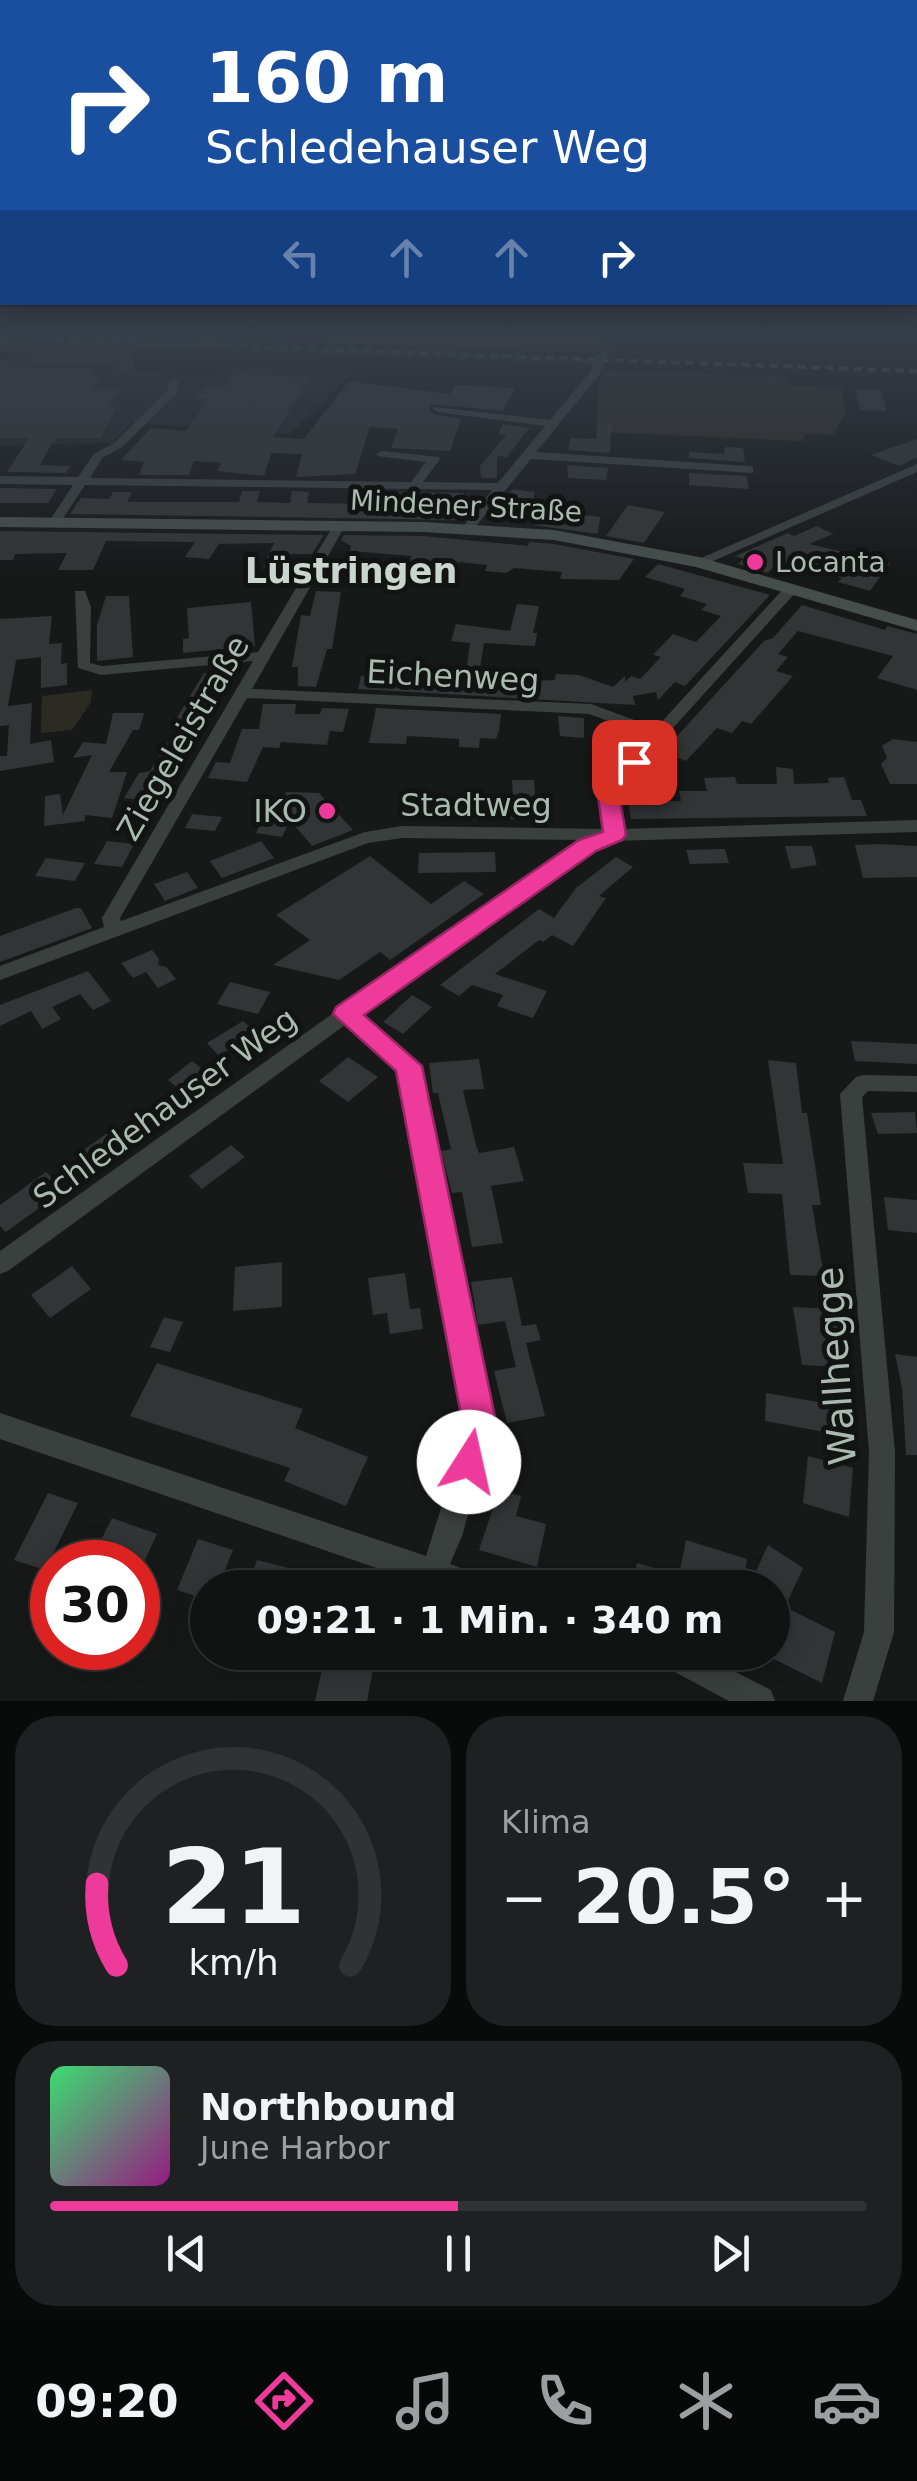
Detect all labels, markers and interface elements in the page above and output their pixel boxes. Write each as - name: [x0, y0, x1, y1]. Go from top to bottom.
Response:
- text: 160 m: [205, 37, 448, 119]
- icon: right: [40, 40, 170, 170]
- text: Schledehauser Weg: [205, 121, 650, 174]
- icon: left: [274, 230, 329, 285]
- icon: ahead: [379, 230, 434, 285]
- icon: ahead: [484, 230, 539, 285]
- icon: right: [589, 230, 644, 285]
- street label: Mindener Straße: [349, 483, 583, 529]
- place label: Locanta: [775, 546, 886, 579]
- district label: Lüstringen: [245, 551, 457, 591]
- marker: Locanta: [744, 551, 766, 573]
- street label: Ziegeleistraße: [109, 629, 257, 847]
- street label: Eichenweg: [366, 652, 540, 700]
- pin: [592, 720, 677, 805]
- icon: arrive: [607, 735, 662, 790]
- street label: Stadtweg: [400, 786, 552, 824]
- place label: IKO: [253, 792, 307, 830]
- marker: IKO: [316, 800, 338, 822]
- street label: Schledehauser Weg: [26, 1000, 304, 1216]
- street label: Wallhegge: [807, 1265, 865, 1467]
- position arrow: [417, 1410, 521, 1514]
- speed limit sign: 30: [30, 1540, 160, 1670]
- text: 09:21 · 1 Min. · 340 m: [257, 1598, 723, 1642]
- text: Klima: [501, 1803, 591, 1841]
- text: 21: [161, 1826, 305, 1948]
- text: 20.5°: [573, 1853, 795, 1941]
- text: −: [501, 1866, 547, 1930]
- text: +: [821, 1866, 867, 1930]
- text: km/h: [188, 1942, 278, 1983]
- text: Northbound: [200, 2085, 456, 2129]
- text: June Harbor: [200, 2129, 390, 2167]
- icon: previous: [159, 2226, 214, 2281]
- icon: pause: [431, 2226, 486, 2281]
- icon: next: [703, 2226, 758, 2281]
- icon: directions: [249, 2366, 319, 2436]
- icon: music: [390, 2366, 460, 2436]
- icon: phone: [530, 2366, 600, 2436]
- icon: climate: [671, 2366, 741, 2436]
- icon: car: [812, 2366, 882, 2436]
- text: 09:20: [35, 2375, 179, 2428]

